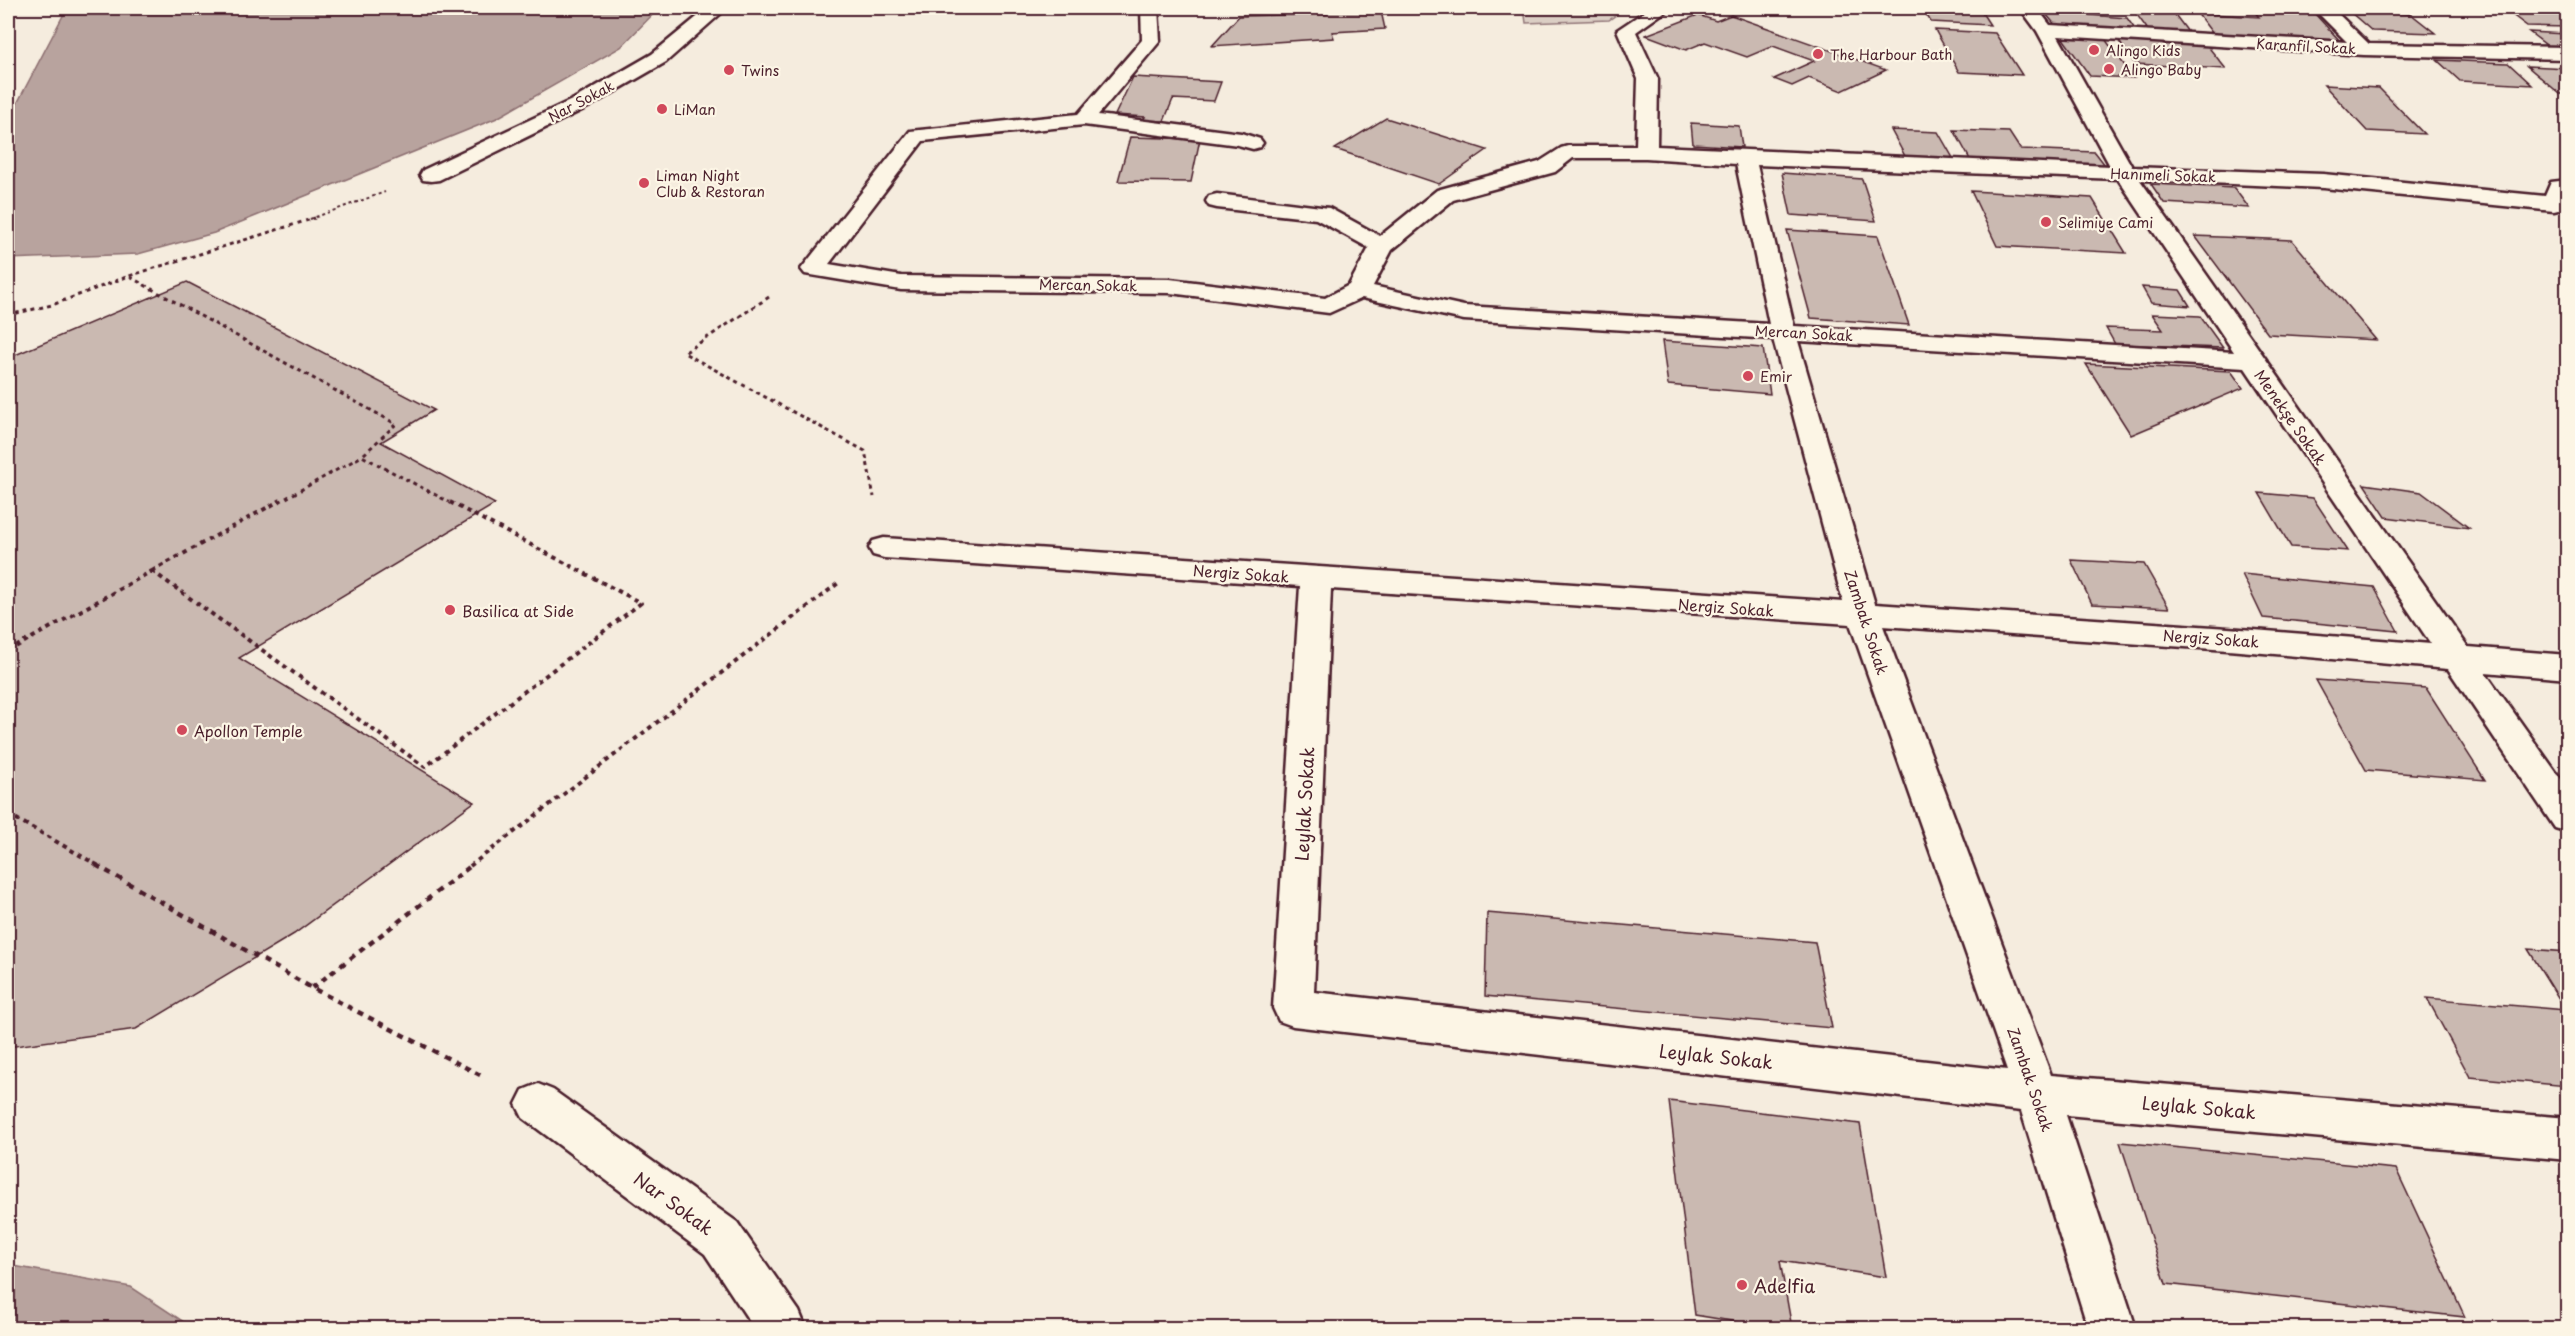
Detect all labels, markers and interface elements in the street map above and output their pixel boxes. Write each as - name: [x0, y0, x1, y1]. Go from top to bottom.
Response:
- street label: Karanfil Sokak: [2255, 33, 2357, 59]
- place label: Alingo Kids: [2106, 40, 2180, 61]
- marker: Alingo Kids: [2087, 43, 2101, 57]
- place label: The Harbour Bath: [1830, 44, 1952, 65]
- marker: The Harbour Bath: [1811, 47, 1825, 61]
- place label: Alingo Baby: [2121, 59, 2201, 80]
- place label: Twins: [741, 60, 779, 81]
- marker: Alingo Baby: [2102, 62, 2116, 76]
- marker: Twins: [722, 63, 736, 77]
- street label: Nar Sokak: [544, 75, 618, 127]
- place label: LiMan: [674, 99, 716, 120]
- marker: LiMan: [655, 102, 669, 116]
- street label: Hanımeli Sokak: [2110, 163, 2216, 187]
- place label: Liman Night Club & Restoran: [656, 165, 765, 202]
- marker: Liman Night Club & Restoran: [637, 176, 651, 190]
- place label: Selimiye Cami: [2058, 212, 2153, 233]
- marker: Selimiye Cami: [2039, 215, 2053, 229]
- street label: Mercan Sokak: [1039, 274, 1137, 296]
- street label: Mercan Sokak: [1754, 320, 1854, 346]
- street label: Menekşe Sokak: [2249, 365, 2333, 470]
- place label: Emir: [1760, 366, 1793, 387]
- marker: Emir: [1741, 369, 1755, 383]
- street label: Nergiz Sokak: [1192, 558, 1290, 588]
- street label: Zambak Sokak: [1839, 566, 1895, 678]
- street label: Nergiz Sokak: [1677, 592, 1775, 622]
- place label: Basilica at Side: [462, 599, 574, 622]
- marker: Basilica at Side: [443, 603, 457, 617]
- street label: Nergiz Sokak: [2162, 623, 2260, 653]
- place label: Apollon Temple: [194, 719, 303, 742]
- marker: Apollon Temple: [175, 723, 189, 737]
- street label: Leylak Sokak: [1288, 746, 1320, 862]
- street label: Zambak Sokak: [2002, 1024, 2060, 1135]
- street label: Leylak Sokak: [1658, 1037, 1774, 1075]
- street label: Leylak Sokak: [2141, 1089, 2257, 1125]
- street label: Nar Sokak: [629, 1165, 719, 1241]
- place label: Adelfia: [1754, 1272, 1815, 1299]
- marker: Adelfia: [1735, 1278, 1749, 1292]

